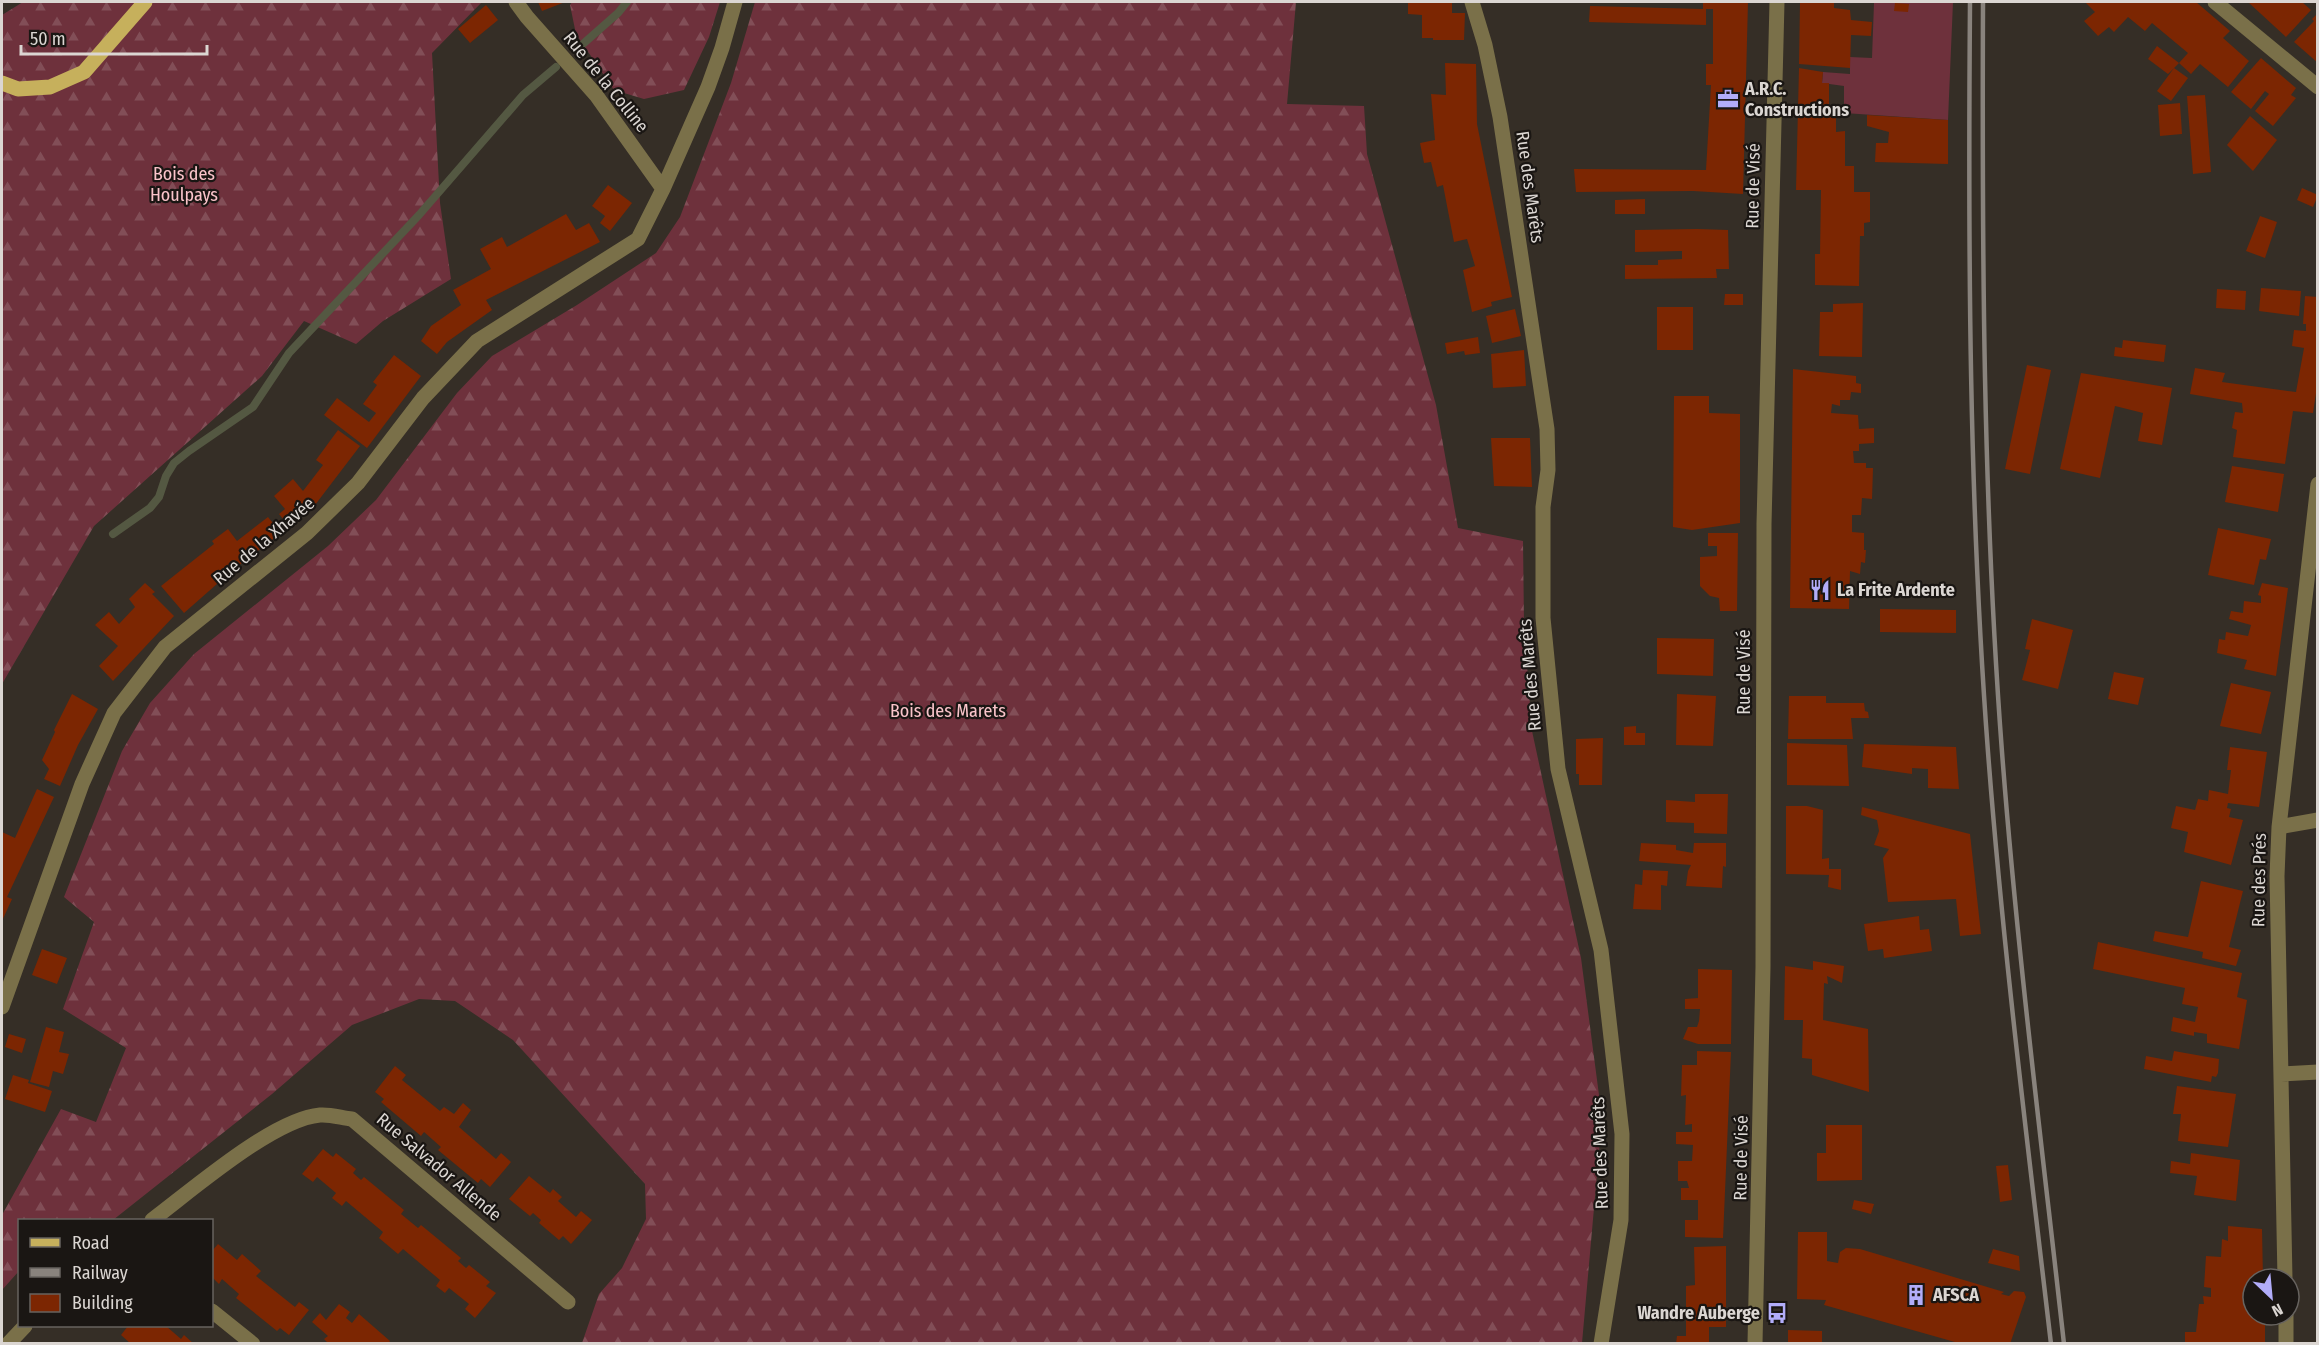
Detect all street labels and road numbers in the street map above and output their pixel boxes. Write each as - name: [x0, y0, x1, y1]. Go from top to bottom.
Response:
- street label: Rue de la Colline: [559, 27, 653, 137]
- street label: Rue des Marêts: [1511, 130, 1549, 245]
- street label: Rue de Visé: [1741, 143, 1765, 229]
- street label: Rue de la Xhavée: [209, 492, 319, 590]
- street label: Rue des Marêts: [1514, 618, 1546, 732]
- street label: Rue de Visé: [1733, 629, 1755, 715]
- street label: Rue des Prés: [2247, 832, 2271, 927]
- street label: Rue des Marêts: [1587, 1096, 1613, 1210]
- street label: Rue Salvador Allende: [372, 1108, 506, 1226]
- street label: Rue de Visé: [1729, 1115, 1753, 1201]

